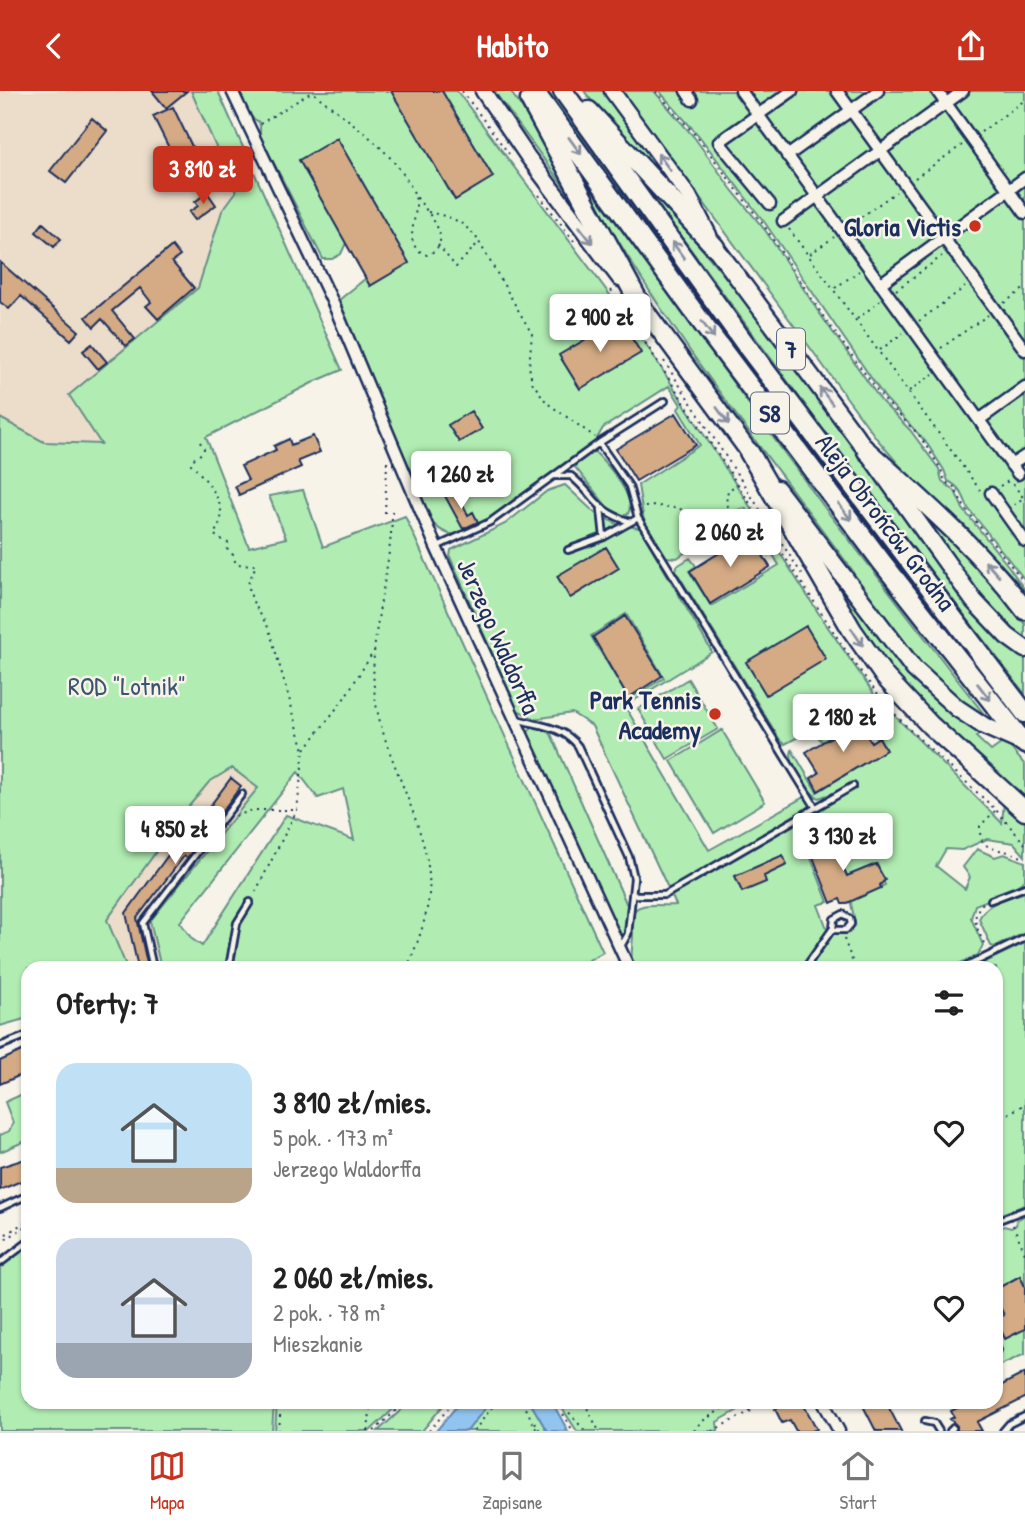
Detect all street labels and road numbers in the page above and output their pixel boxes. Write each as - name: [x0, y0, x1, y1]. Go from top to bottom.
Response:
- road number: 7: [777, 328, 805, 369]
- road number: S8: [751, 393, 789, 433]
- street label: Aleja Obrońców Grodna: [808, 426, 964, 618]
- street label: Jerzego Waldorffa: [449, 553, 549, 719]

